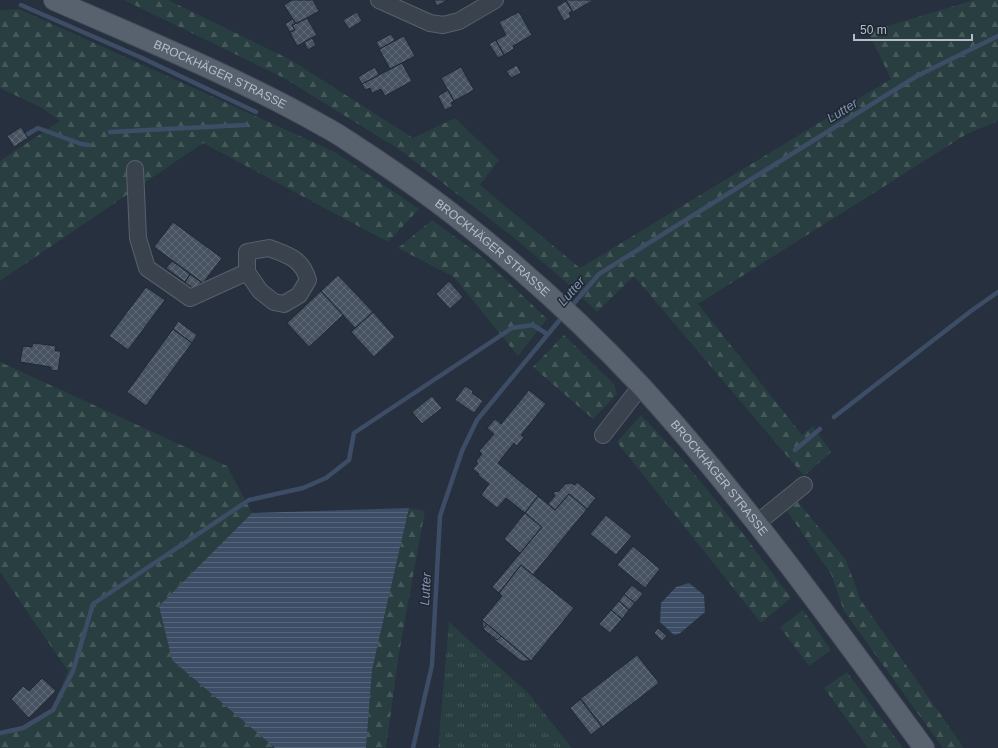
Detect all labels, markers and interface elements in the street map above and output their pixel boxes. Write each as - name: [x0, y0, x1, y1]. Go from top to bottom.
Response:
- scale bar: [854, 16, 972, 42]
- text: 50 m: [860, 23, 887, 37]
- street label: BROCKHÄGER STRASSE: [152, 37, 289, 112]
- water label: Lutter: [824, 95, 861, 126]
- street label: BROCKHÄGER STRASSE: [432, 196, 553, 299]
- water label: Lutter: [555, 273, 588, 309]
- street label: BROCKHÄGER STRASSE: [668, 417, 770, 538]
- water label: Lutter: [417, 571, 434, 606]

